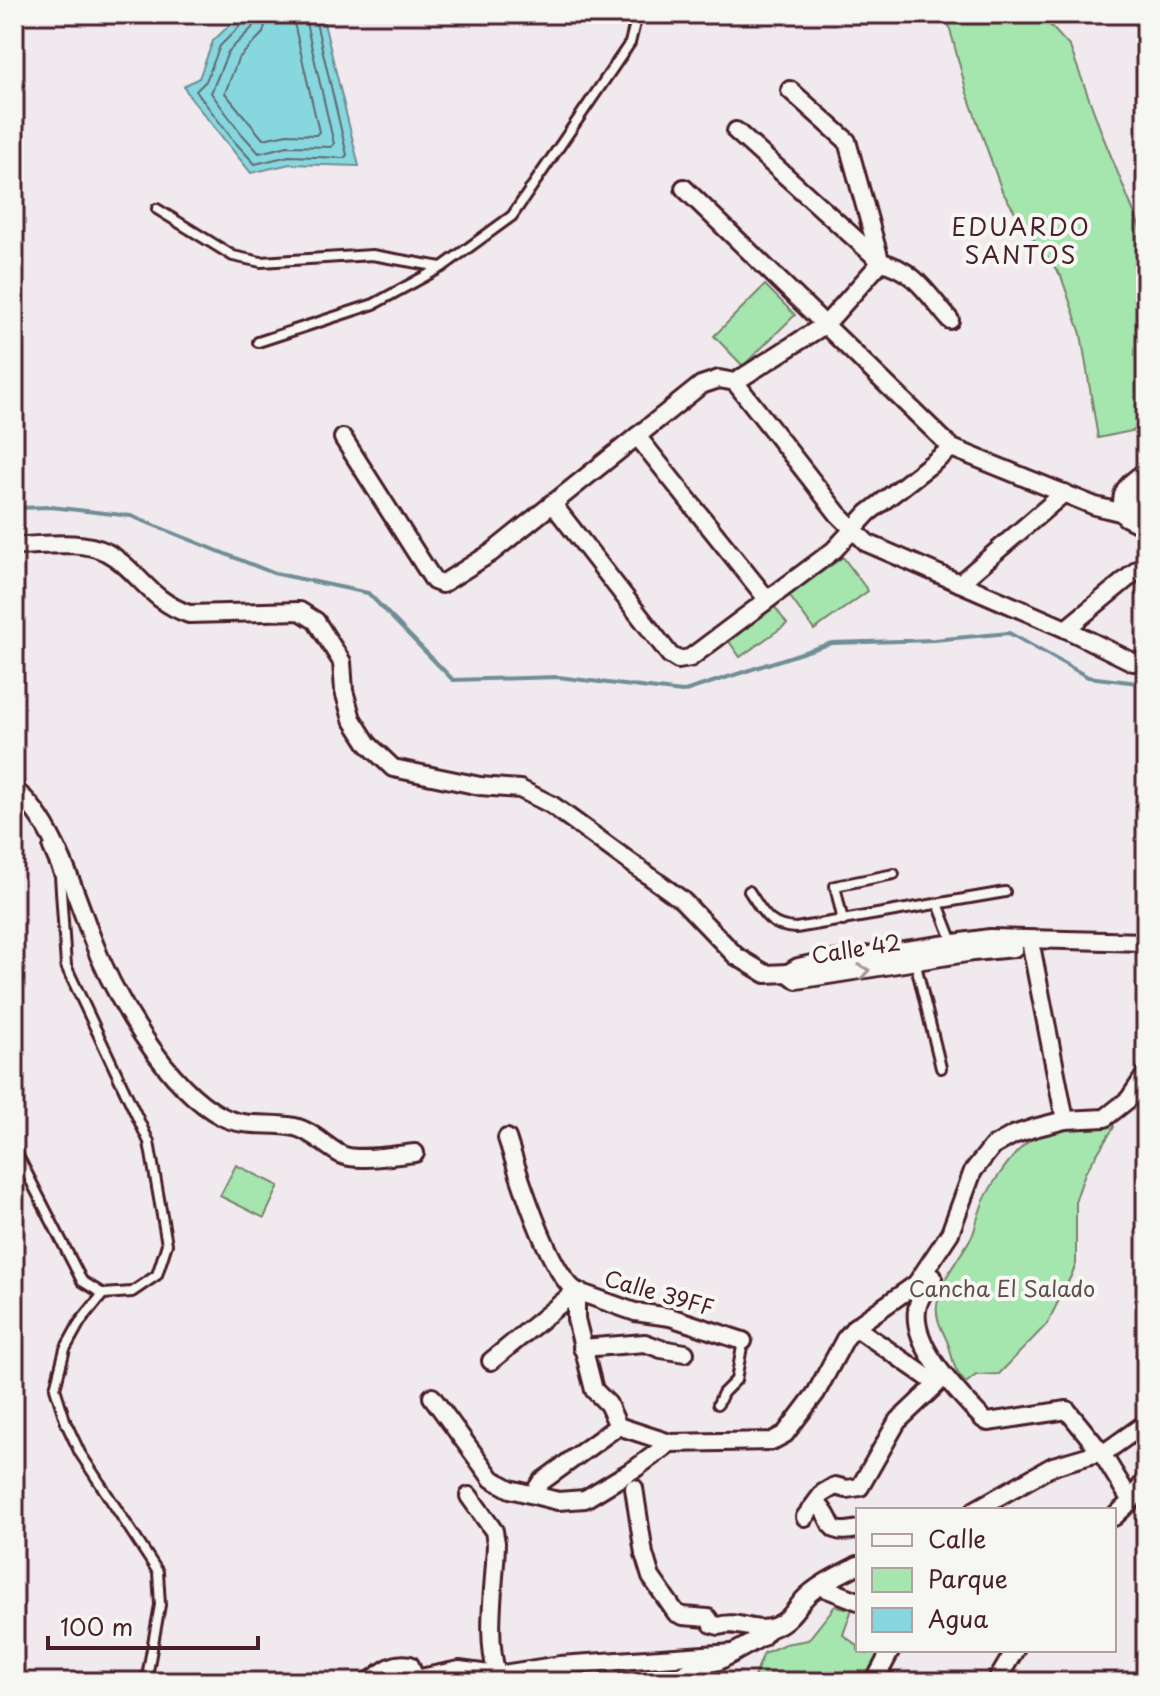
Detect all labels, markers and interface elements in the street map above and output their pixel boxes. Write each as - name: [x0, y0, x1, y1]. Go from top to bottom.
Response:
- district label: EDUARDO SANTOS: [951, 208, 1091, 272]
- street label: Calle 42: [809, 924, 903, 971]
- one-way arrow: [857, 963, 871, 980]
- street label: Calle 39FF: [601, 1260, 718, 1323]
- park label: Cancha El Salado: [909, 1271, 1095, 1304]
- legend: [856, 1508, 1116, 1652]
- text: Calle: [928, 1520, 986, 1556]
- text: Parque: [928, 1560, 1008, 1596]
- scale bar: [48, 1600, 258, 1650]
- text: Agua: [928, 1600, 988, 1636]
- text: 100 m: [60, 1608, 133, 1644]

